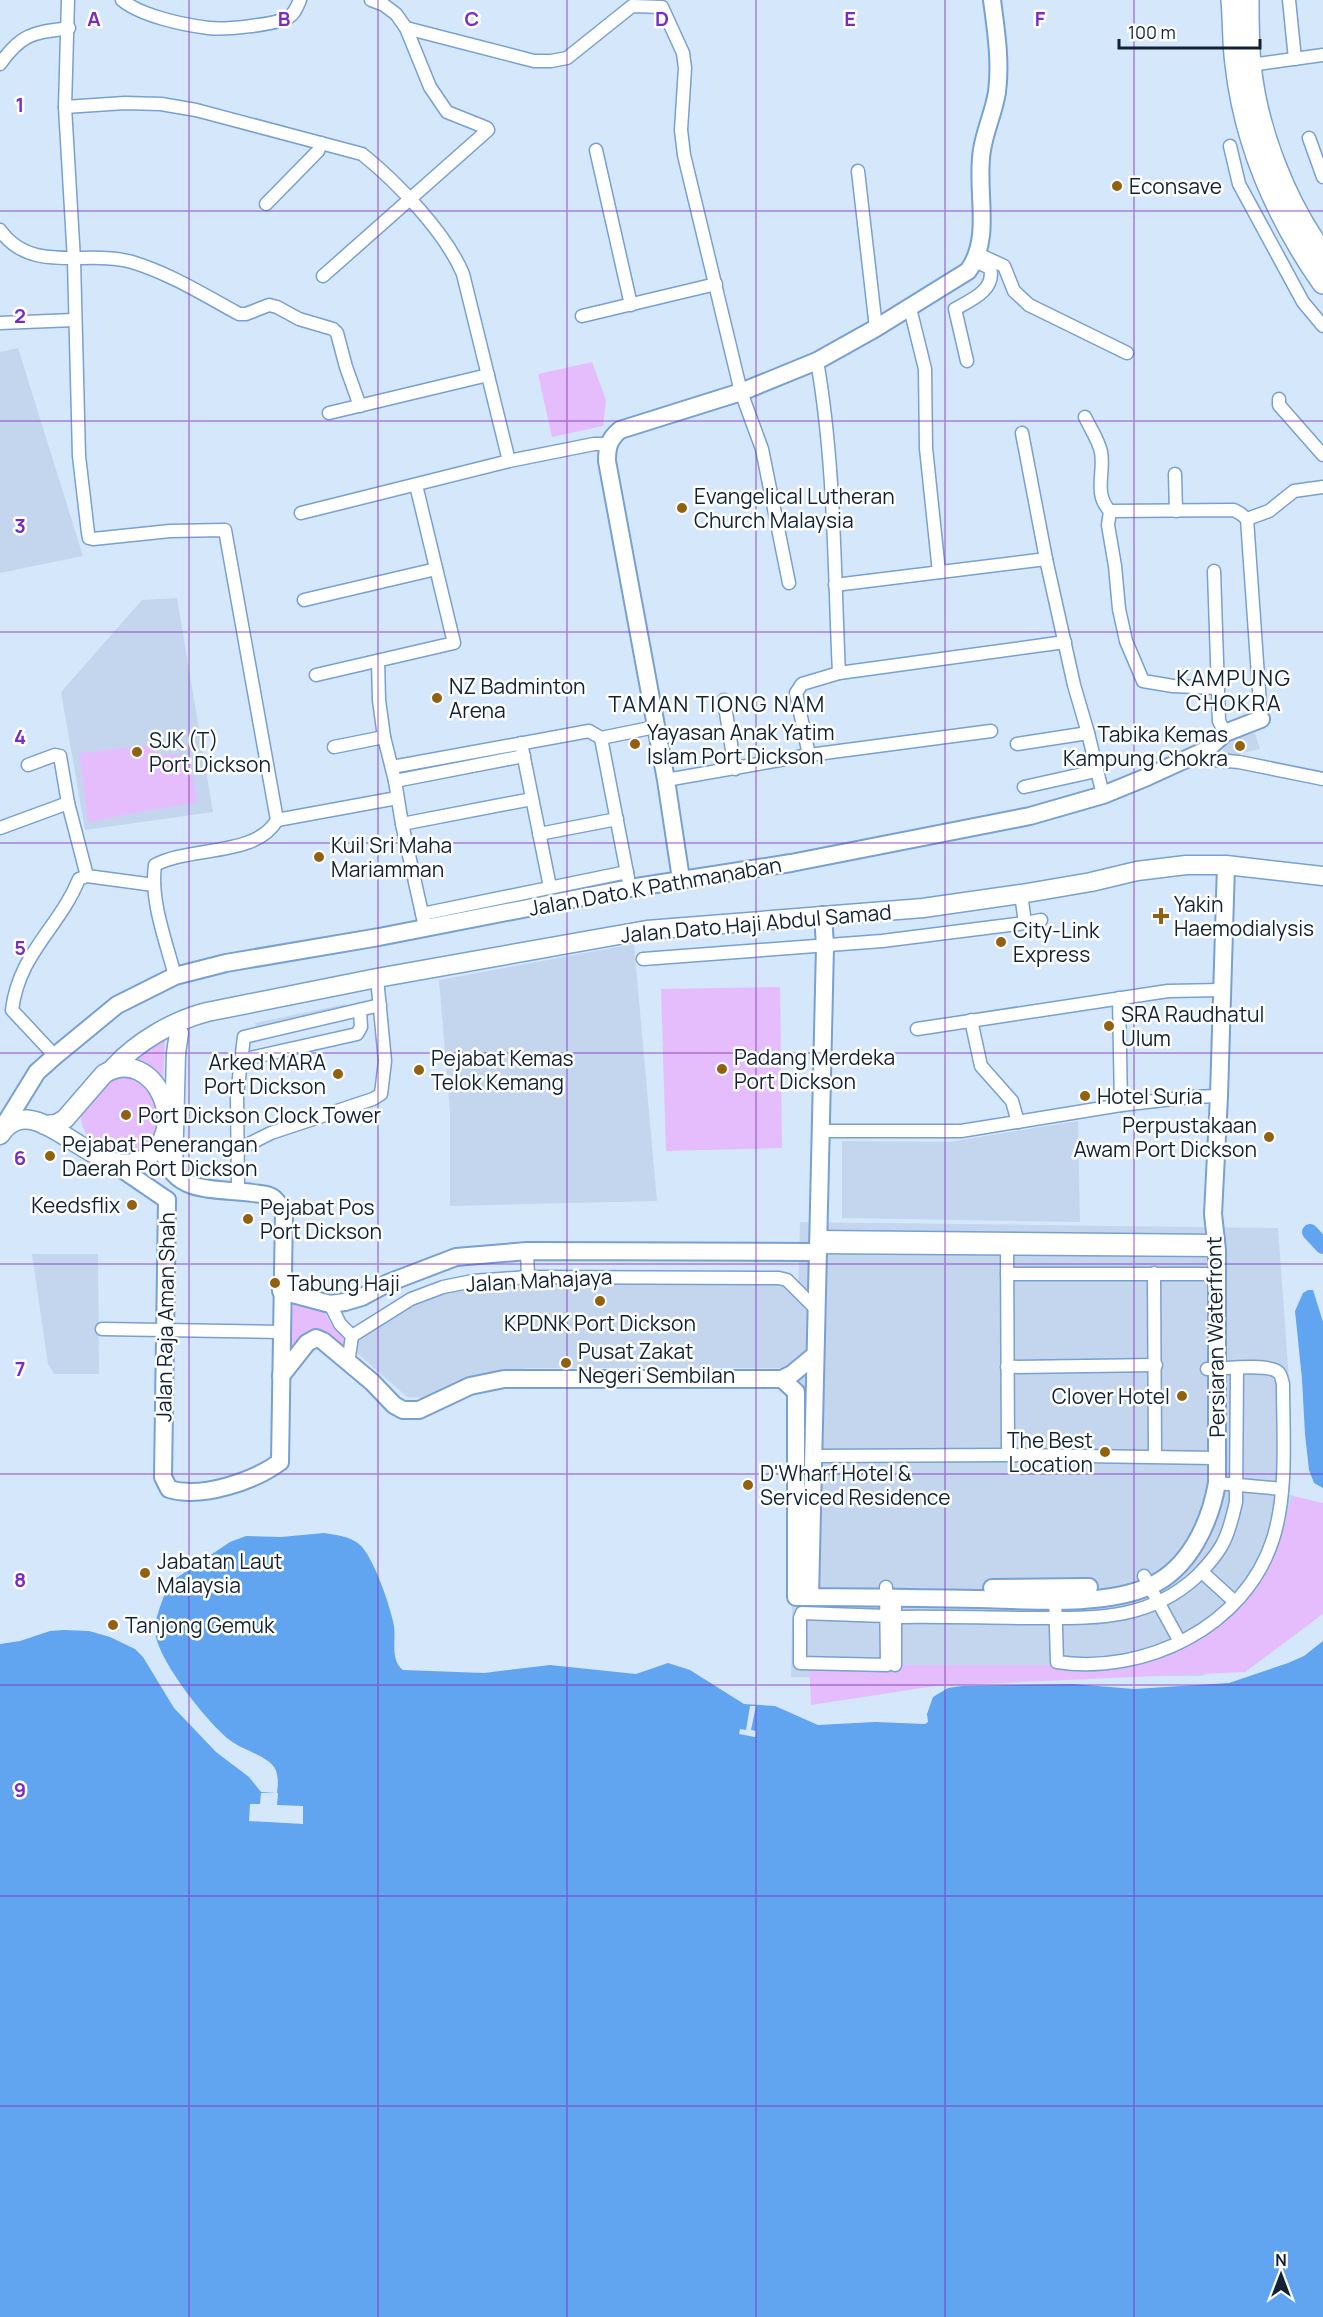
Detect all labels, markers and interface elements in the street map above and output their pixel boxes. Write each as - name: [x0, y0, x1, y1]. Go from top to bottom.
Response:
- text: A: [87, 5, 101, 32]
- text: B: [278, 5, 291, 32]
- text: C: [465, 5, 479, 32]
- text: D: [655, 5, 669, 32]
- text: E: [844, 5, 856, 32]
- text: F: [1035, 5, 1046, 32]
- scale bar: [1119, 12, 1260, 50]
- text: 100 m: [1128, 20, 1176, 44]
- text: 1: [16, 91, 24, 118]
- place label: Econsave: [1129, 172, 1222, 200]
- marker: Econsave: [1110, 179, 1124, 193]
- text: 2: [14, 302, 26, 329]
- place label: Evangelical Lutheran Church Malaysia: [694, 482, 895, 534]
- marker: Evangelical Lutheran Church Malaysia: [675, 501, 689, 515]
- text: 3: [14, 512, 26, 539]
- district label: KAMPUNG CHOKRA: [1176, 663, 1292, 718]
- place label: NZ Badminton Arena: [449, 672, 586, 724]
- district label: TAMAN TIONG NAM: [608, 689, 826, 719]
- marker: NZ Badminton Arena: [430, 691, 444, 705]
- place label: Yayasan Anak Yatim Islam Port Dickson: [647, 718, 835, 770]
- place label: Tabika Kemas Kampung Chokra: [1063, 720, 1228, 772]
- text: 4: [14, 723, 26, 750]
- place label: SJK (T) Port Dickson: [149, 726, 271, 778]
- marker: Yayasan Anak Yatim Islam Port Dickson: [628, 737, 642, 751]
- marker: Tabika Kemas Kampung Chokra: [1233, 739, 1247, 753]
- marker: SJK (T) Port Dickson: [130, 745, 144, 759]
- place label: Kuil Sri Maha Mariamman: [331, 831, 452, 883]
- marker: Kuil Sri Maha Mariamman: [312, 850, 326, 864]
- street label: Jalan Dato K Pathmanaban: [526, 850, 784, 922]
- place label: Yakin Haemodialysis: [1174, 890, 1314, 942]
- street label: Jalan Dato Haji Abdul Samad: [619, 897, 893, 949]
- marker: Yakin Haemodialysis: [1152, 907, 1170, 925]
- place label: City-Link Express: [1013, 916, 1100, 968]
- text: 5: [14, 934, 26, 961]
- marker: City-Link Express: [994, 935, 1008, 949]
- place label: SRA Raudhatul Ulum: [1121, 1000, 1264, 1052]
- marker: SRA Raudhatul Ulum: [1102, 1019, 1116, 1033]
- place label: Padang Merdeka Port Dickson: [734, 1043, 895, 1095]
- place label: Pejabat Kemas Telok Kemang: [431, 1044, 574, 1096]
- place label: Arked MARA Port Dickson: [204, 1048, 326, 1100]
- marker: Padang Merdeka Port Dickson: [715, 1062, 729, 1076]
- marker: Pejabat Kemas Telok Kemang: [412, 1063, 426, 1077]
- marker: Arked MARA Port Dickson: [331, 1067, 345, 1081]
- place label: Hotel Suria: [1097, 1082, 1203, 1110]
- marker: Hotel Suria: [1078, 1089, 1092, 1103]
- place label: Port Dickson Clock Tower: [138, 1101, 382, 1129]
- marker: Port Dickson Clock Tower: [119, 1108, 133, 1122]
- place label: Perpustakaan Awam Port Dickson: [1073, 1111, 1257, 1163]
- place label: Pejabat Penerangan Daerah Port Dickson: [62, 1130, 258, 1182]
- marker: Perpustakaan Awam Port Dickson: [1262, 1130, 1276, 1144]
- text: 6: [14, 1144, 26, 1171]
- marker: Pejabat Penerangan Daerah Port Dickson: [43, 1149, 57, 1163]
- place label: Keedsflix: [31, 1191, 120, 1219]
- place label: Pejabat Pos Port Dickson: [260, 1193, 382, 1245]
- marker: Keedsflix: [125, 1198, 139, 1212]
- street label: Jalan Raja Aman Shah: [149, 1212, 181, 1422]
- marker: Pejabat Pos Port Dickson: [241, 1212, 255, 1226]
- street label: Persiaran Waterfront: [1199, 1236, 1231, 1438]
- street label: Jalan Mahajaya: [465, 1262, 613, 1298]
- place label: Tabung Haji: [287, 1269, 400, 1297]
- marker: Tabung Haji: [268, 1276, 282, 1290]
- marker: KPDNK Port Dickson: [593, 1294, 607, 1308]
- place label: KPDNK Port Dickson: [504, 1309, 696, 1337]
- place label: Pusat Zakat Negeri Sembilan: [578, 1337, 735, 1389]
- text: 7: [15, 1355, 25, 1382]
- marker: Pusat Zakat Negeri Sembilan: [559, 1356, 573, 1370]
- place label: Clover Hotel: [1052, 1382, 1170, 1410]
- marker: Clover Hotel: [1175, 1389, 1189, 1403]
- place label: The Best Location: [1007, 1426, 1093, 1478]
- marker: The Best Location: [1098, 1445, 1112, 1459]
- place label: D'Wharf Hotel & Serviced Residence: [760, 1459, 950, 1511]
- marker: D'Wharf Hotel & Serviced Residence: [741, 1478, 755, 1492]
- place label: Jabatan Laut Malaysia: [157, 1547, 283, 1599]
- text: 8: [14, 1566, 26, 1593]
- marker: Jabatan Laut Malaysia: [138, 1566, 152, 1580]
- place label: Tanjong Gemuk: [125, 1611, 275, 1639]
- marker: Tanjong Gemuk: [106, 1618, 120, 1632]
- text: 9: [14, 1776, 26, 1803]
- north arrow: [1251, 2245, 1311, 2305]
- text: N: [1275, 2249, 1287, 2271]

